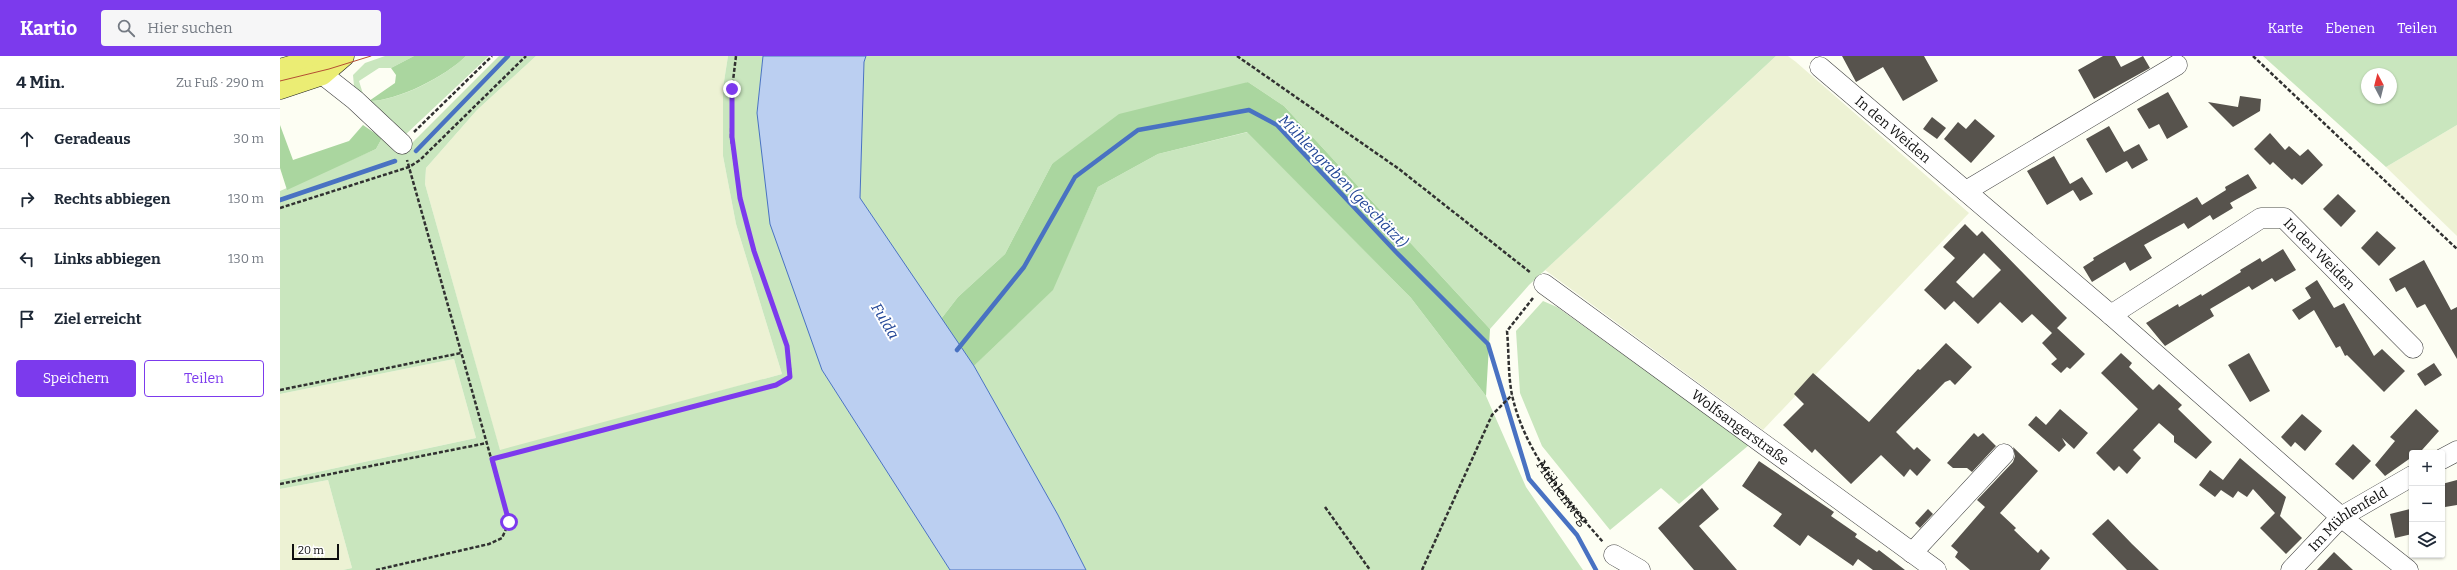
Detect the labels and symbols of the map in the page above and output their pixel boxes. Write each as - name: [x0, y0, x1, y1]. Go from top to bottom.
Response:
- north arrow: [2361, 68, 2397, 104]
- route end: [723, 80, 741, 98]
- street label: In den Weiden: [1851, 93, 1934, 167]
- water label: Mühlengraben (geschätzt): [1275, 111, 1411, 251]
- street label: In den Weiden: [2280, 215, 2358, 294]
- water label: Fulda: [867, 300, 903, 342]
- street label: Wolfsangerstraße: [1688, 386, 1792, 469]
- street label: Mühlenweg: [1532, 457, 1592, 529]
- street label: Im Mühlenfeld: [2305, 484, 2391, 555]
- route start: [500, 513, 518, 531]
- scale bar: [292, 542, 339, 561]

